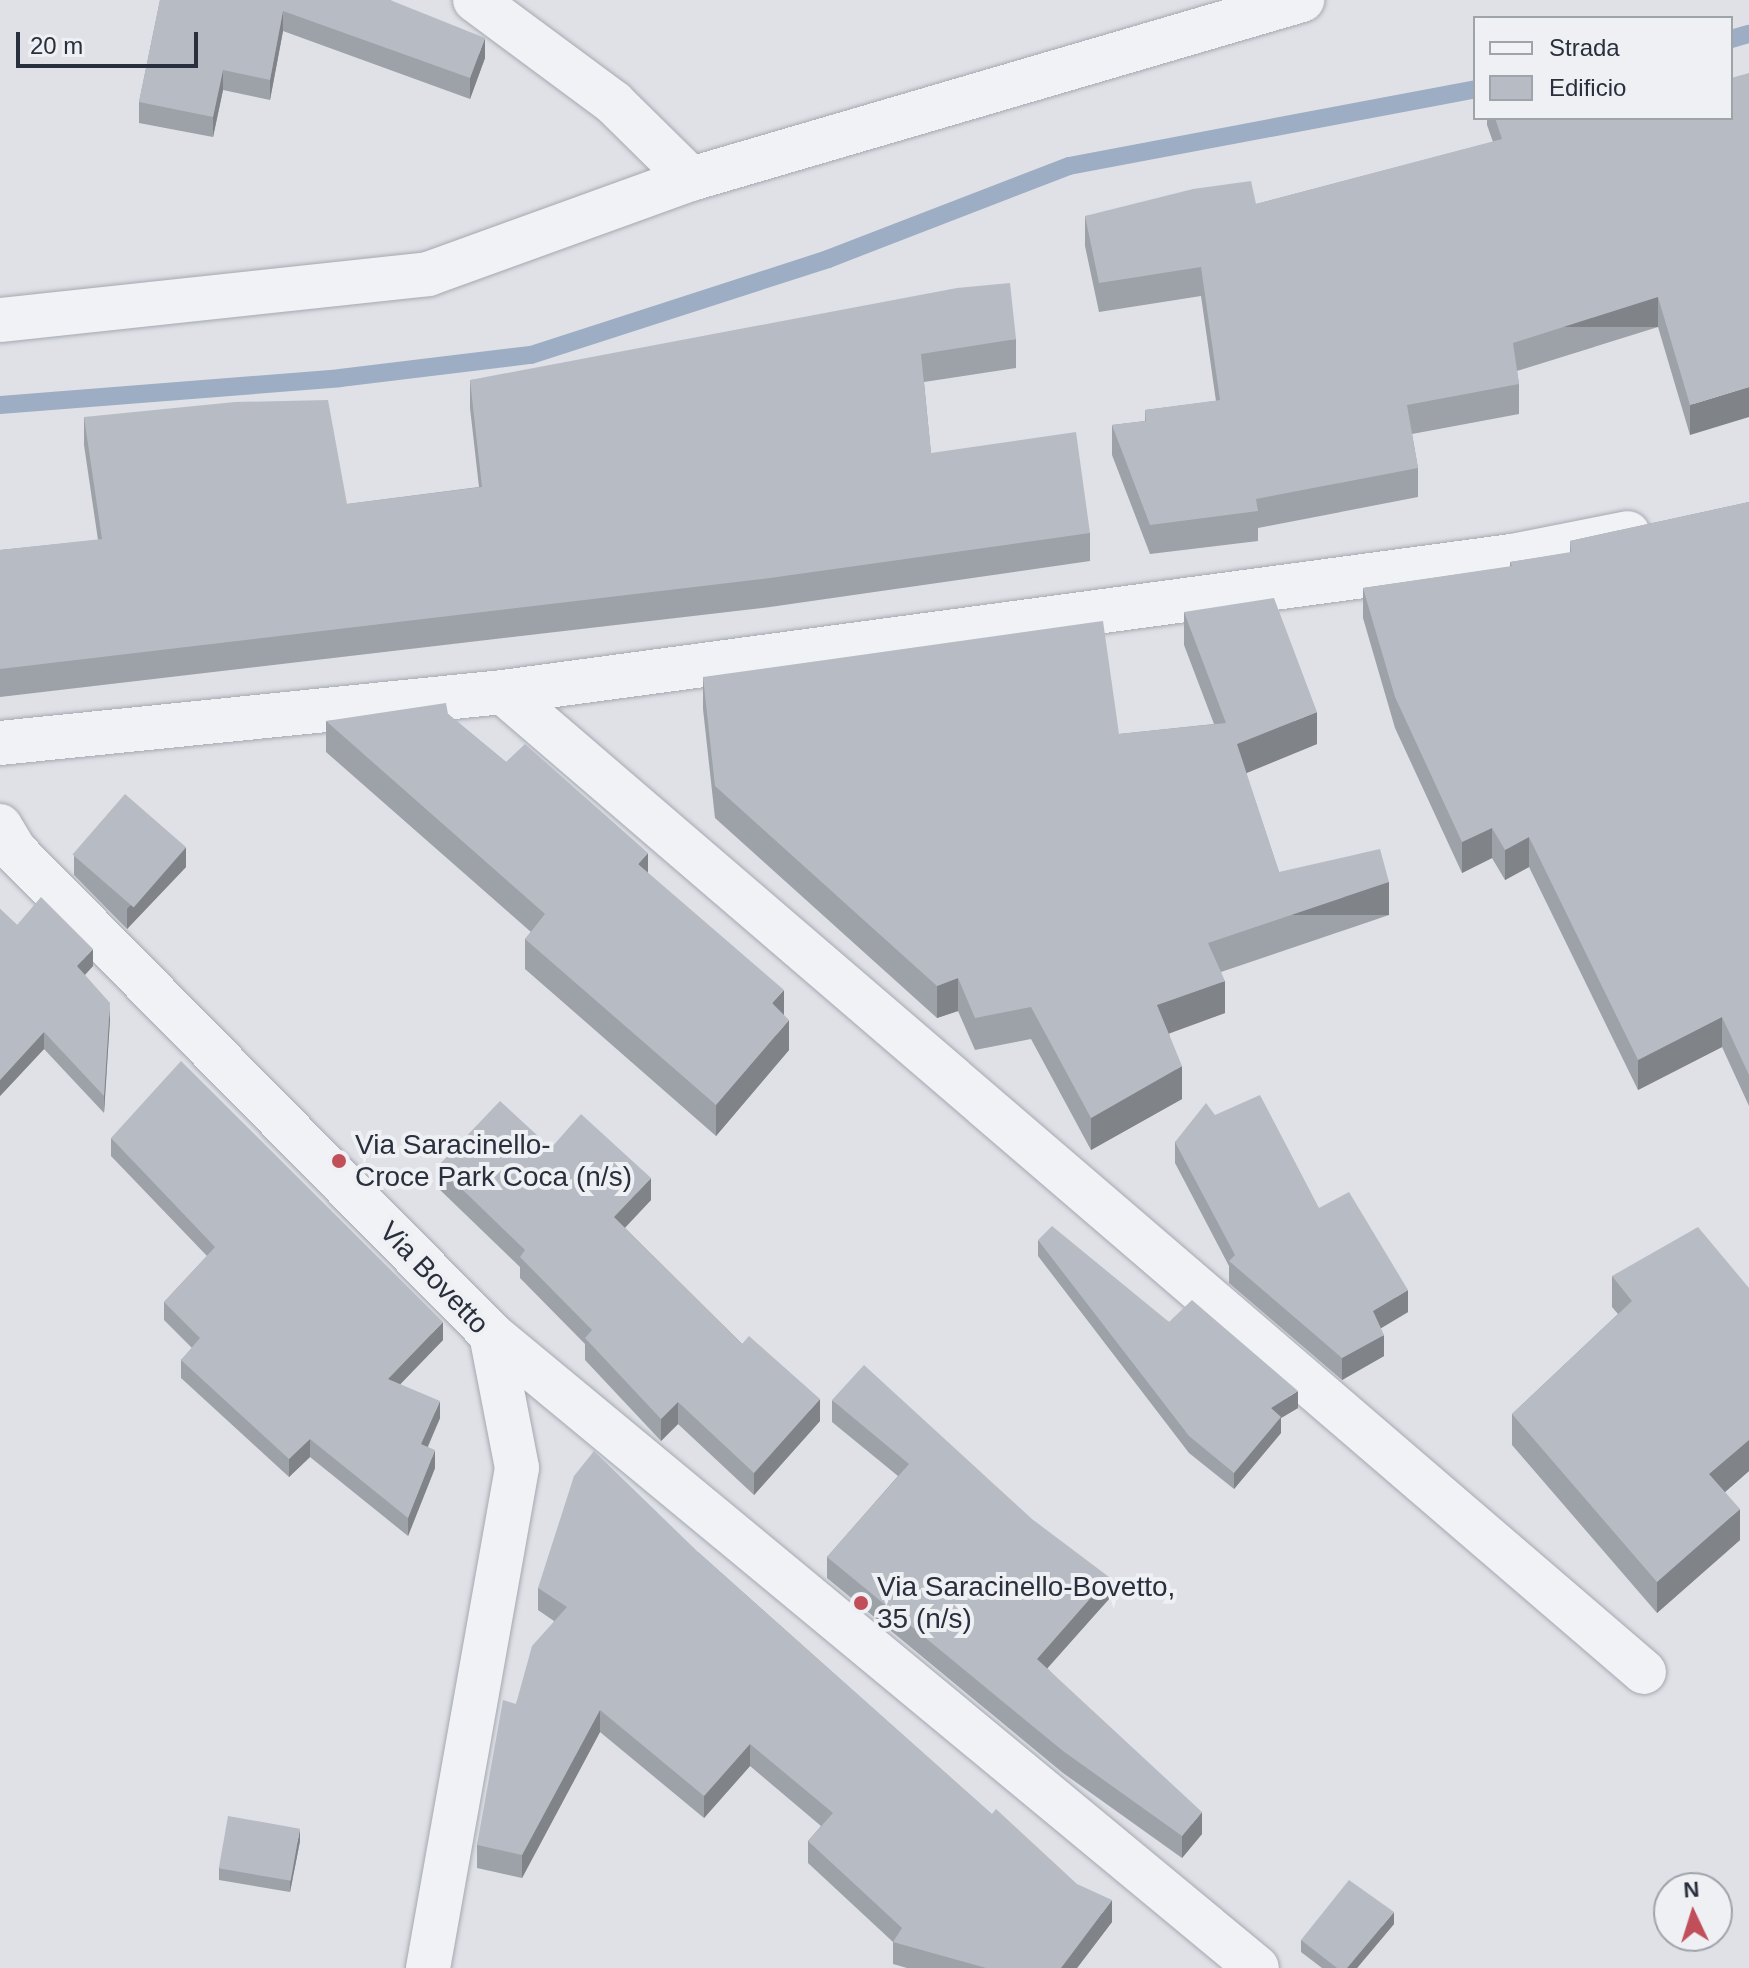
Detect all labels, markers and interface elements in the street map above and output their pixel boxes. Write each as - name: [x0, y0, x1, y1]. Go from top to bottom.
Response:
- scale bar: [20, 16, 202, 66]
- legend: [1473, 16, 1733, 120]
- text: 20 m: [30, 32, 83, 59]
- text: Strada: [1549, 34, 1620, 61]
- text: Edificio: [1549, 74, 1626, 101]
- place label: Via Saracinello- Croce Park Coca (n/s): [355, 1128, 632, 1194]
- marker: Via Saracinello- Croce Park Coca (n/s): [330, 1152, 348, 1170]
- street label: Via Bovetto: [372, 1215, 496, 1341]
- place label: Via Saracinello-Bovetto, 35 (n/s): [877, 1570, 1175, 1636]
- marker: Via Saracinello-Bovetto, 35 (n/s): [852, 1594, 870, 1612]
- north arrow: [1653, 1872, 1733, 1952]
- text: N: [1683, 1877, 1700, 1903]

